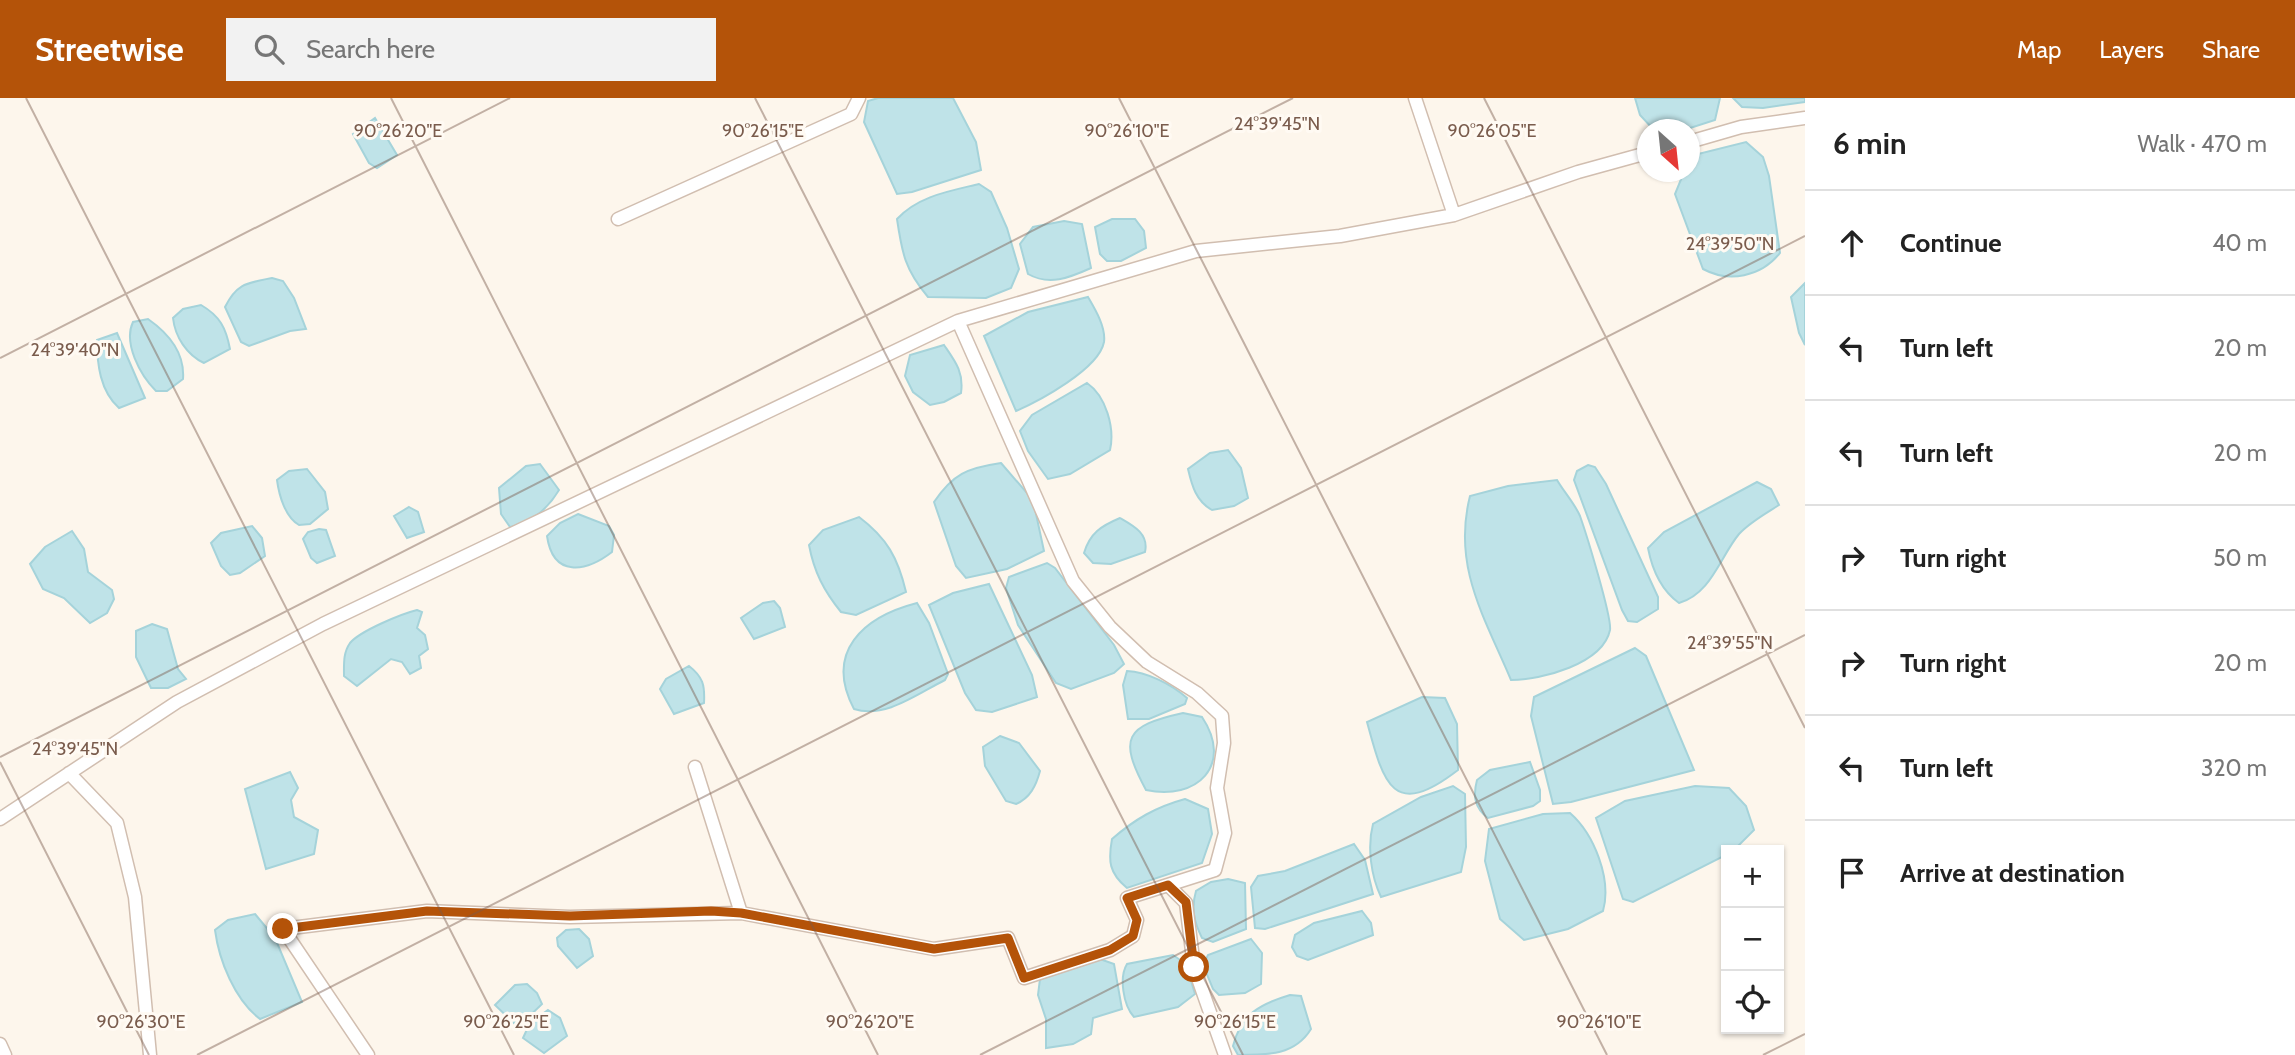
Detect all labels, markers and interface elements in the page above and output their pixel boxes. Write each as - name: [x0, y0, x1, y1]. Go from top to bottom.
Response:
- search box: [226, 18, 716, 81]
- text: Streetwise: [35, 29, 184, 69]
- icon: search: [250, 30, 288, 68]
- text: Search here: [306, 33, 435, 65]
- text: Map: [2017, 35, 2061, 64]
- text: Layers: [2099, 35, 2164, 64]
- text: Share: [2202, 35, 2260, 64]
- text: 24°39'45"N: [1234, 113, 1320, 135]
- north arrow: [1637, 119, 1700, 182]
- text: 90°26'20"E: [354, 120, 442, 142]
- text: 90°26'15"E: [722, 120, 804, 142]
- text: 90°26'10"E: [1085, 120, 1170, 142]
- text: 90°26'05"E: [1448, 120, 1536, 142]
- text: 6 min: [1833, 125, 1906, 162]
- text: Walk · 470 m: [2138, 130, 2267, 158]
- icon: ahead: [1833, 224, 1871, 262]
- text: Continue: [1900, 227, 2002, 259]
- text: 40 m: [2212, 229, 2267, 257]
- text: 24°39'50"N: [1686, 233, 1774, 255]
- icon: left: [1833, 329, 1871, 367]
- text: Turn left: [1900, 332, 1993, 364]
- text: 20 m: [2214, 334, 2267, 362]
- text: 24°39'40"N: [30, 339, 120, 361]
- icon: left: [1833, 434, 1871, 472]
- text: Turn left: [1900, 437, 1993, 469]
- text: 20 m: [2214, 439, 2267, 467]
- icon: right: [1833, 539, 1871, 577]
- text: Turn right: [1900, 542, 2006, 574]
- text: 50 m: [2213, 544, 2267, 572]
- text: 24°39'55"N: [1687, 632, 1773, 654]
- icon: right: [1833, 644, 1871, 682]
- text: Turn right: [1900, 647, 2006, 679]
- text: 20 m: [2214, 649, 2267, 677]
- text: 24°39'45"N: [32, 738, 118, 760]
- icon: left: [1833, 749, 1871, 787]
- text: Turn left: [1900, 752, 1993, 784]
- text: 320 m: [2201, 754, 2267, 782]
- map controls: [1721, 845, 1784, 1034]
- button: +: [1721, 845, 1784, 908]
- icon: arrive: [1833, 854, 1871, 892]
- text: Arrive at destination: [1900, 857, 2125, 889]
- button: −: [1721, 908, 1784, 971]
- route end: [267, 913, 298, 944]
- route start: [1178, 951, 1209, 982]
- button: locate: [1721, 971, 1784, 1034]
- text: 90°26'30"E: [97, 1011, 185, 1033]
- text: 90°26'25"E: [463, 1011, 549, 1033]
- text: 90°26'20"E: [826, 1011, 914, 1033]
- text: 90°26'15"E: [1194, 1011, 1276, 1033]
- text: 90°26'10"E: [1557, 1011, 1642, 1033]

